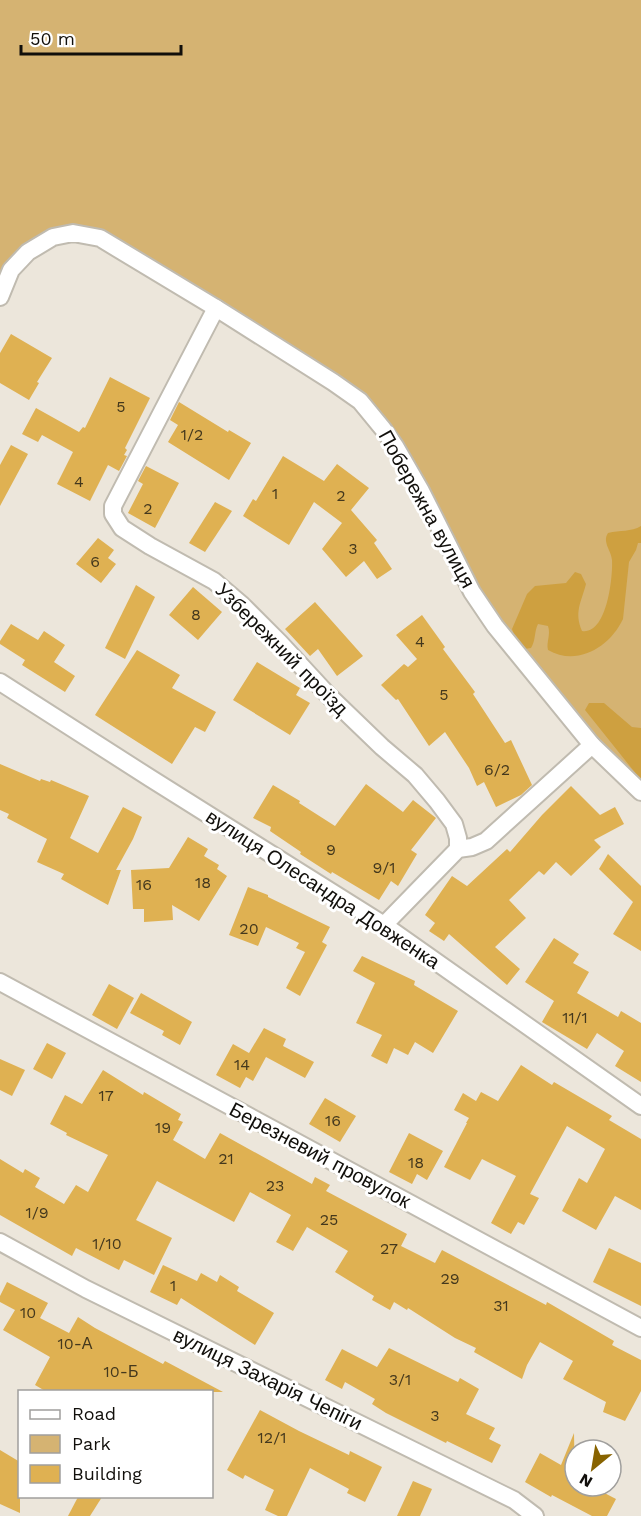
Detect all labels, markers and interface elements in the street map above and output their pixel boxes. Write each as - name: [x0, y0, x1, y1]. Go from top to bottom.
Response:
- scale bar: [21, 18, 182, 56]
- text: 50 m: [30, 28, 75, 49]
- house number: 5: [116, 397, 126, 416]
- house number: 1/2: [181, 425, 203, 444]
- street label: Побережна вулиця: [374, 426, 480, 592]
- house number: 4: [74, 472, 84, 491]
- house number: 1: [272, 484, 278, 503]
- house number: 2: [336, 486, 346, 505]
- house number: 2: [143, 499, 153, 518]
- house number: 3: [348, 539, 358, 558]
- house number: 6: [90, 552, 100, 571]
- street label: Узбережний проїзд: [211, 578, 353, 720]
- house number: 8: [191, 605, 201, 624]
- house number: 4: [415, 632, 425, 651]
- house number: 5: [439, 685, 449, 704]
- house number: 6/2: [484, 760, 510, 779]
- street label: вулиця Олесандра Довженка: [202, 804, 445, 974]
- house number: 9: [326, 840, 336, 859]
- house number: 9/1: [373, 858, 395, 877]
- house number: 18: [195, 873, 211, 892]
- house number: 16: [136, 875, 152, 894]
- house number: 20: [239, 919, 259, 938]
- house number: 11/1: [562, 1008, 588, 1027]
- house number: 14: [234, 1055, 250, 1074]
- house number: 17: [98, 1086, 114, 1105]
- street label: Березневий провулок: [225, 1097, 415, 1213]
- house number: 16: [325, 1111, 341, 1130]
- house number: 19: [155, 1118, 171, 1137]
- house number: 21: [218, 1149, 234, 1168]
- house number: 18: [408, 1153, 424, 1172]
- house number: 23: [266, 1176, 284, 1195]
- house number: 1/9: [25, 1203, 49, 1222]
- house number: 25: [320, 1210, 338, 1229]
- house number: 1/10: [92, 1234, 122, 1253]
- house number: 27: [380, 1239, 398, 1258]
- house number: 29: [440, 1269, 460, 1288]
- house number: 1: [170, 1276, 176, 1295]
- house number: 31: [493, 1296, 509, 1315]
- house number: 10: [20, 1303, 36, 1322]
- street label: вулиця Захарія Чепіги: [170, 1323, 366, 1435]
- house number: 10-А: [57, 1334, 93, 1353]
- house number: 10-Б: [104, 1362, 138, 1381]
- house number: 3/1: [389, 1370, 411, 1389]
- legend: [18, 1390, 213, 1498]
- text: Road: [72, 1403, 116, 1424]
- house number: 3: [430, 1406, 440, 1425]
- house number: 12/1: [258, 1428, 286, 1447]
- text: Park: [72, 1433, 111, 1454]
- north arrow: [563, 1438, 623, 1498]
- text: Building: [72, 1463, 142, 1484]
- text: N: [576, 1469, 596, 1492]

